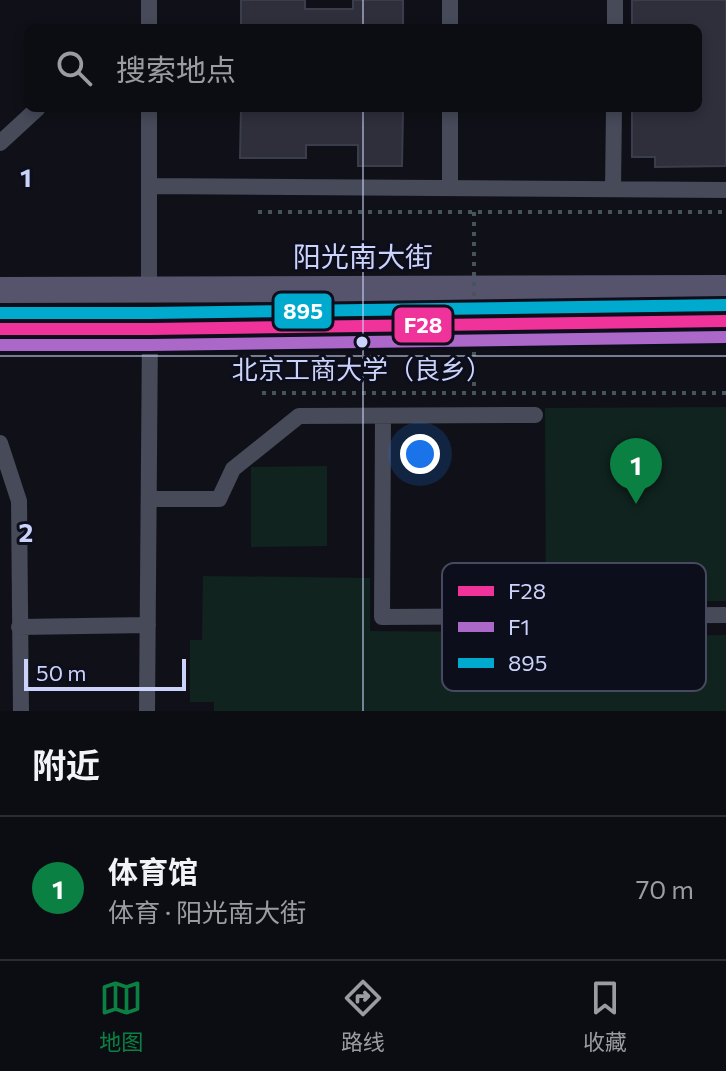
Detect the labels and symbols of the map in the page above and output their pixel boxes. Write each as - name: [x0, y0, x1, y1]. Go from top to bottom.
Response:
- text: 1: [20, 161, 32, 192]
- street label: 阳光南大街: [293, 239, 433, 273]
- line badge: 895: [273, 292, 333, 330]
- text: 895: [283, 297, 323, 324]
- line badge: F28: [393, 306, 453, 344]
- text: F28: [404, 311, 442, 338]
- marker: 北京工商大学（良乡）: [354, 334, 370, 350]
- place label: 北京工商大学（良乡）: [232, 353, 492, 384]
- your location: [400, 434, 440, 474]
- pin: 1: [610, 438, 662, 504]
- text: 2: [19, 516, 33, 547]
- legend: [442, 563, 706, 691]
- text: F28: [508, 577, 546, 604]
- text: F1: [508, 613, 530, 640]
- text: 895: [508, 649, 547, 676]
- scale bar: [24, 655, 186, 691]

